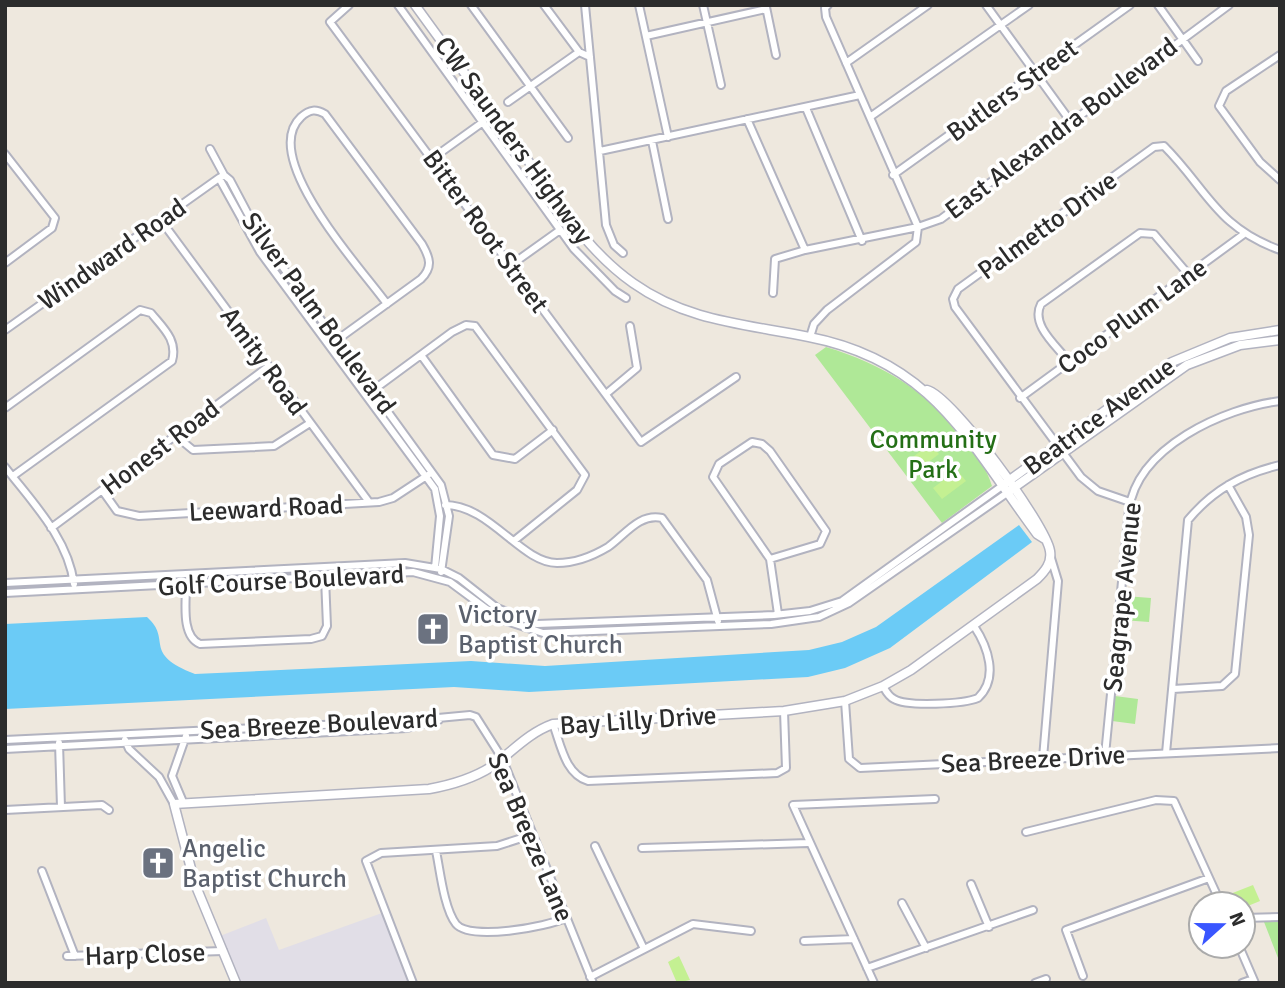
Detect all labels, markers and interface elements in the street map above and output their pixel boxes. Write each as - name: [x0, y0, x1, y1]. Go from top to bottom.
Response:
- street label: CW Saunders Highway: [427, 31, 599, 251]
- street label: East Alexandra Boulevard: [939, 31, 1184, 227]
- street label: Butlers Street: [941, 33, 1084, 149]
- street label: Bitter Root Street: [415, 144, 555, 319]
- street label: Palmetto Drive: [972, 165, 1123, 287]
- street label: Windward Road: [32, 192, 193, 318]
- street label: Silver Palm Boulevard: [234, 206, 402, 421]
- street label: Coco Plum Lane: [1052, 252, 1214, 382]
- street label: Amity Road: [213, 301, 313, 422]
- street label: Beatrice Avenue: [1017, 351, 1182, 483]
- street label: Honest Road: [95, 393, 226, 503]
- park label: Community Park: [869, 424, 997, 486]
- street label: Leeward Road: [188, 489, 344, 529]
- street label: Seagrape Avenue: [1097, 501, 1149, 694]
- street label: Golf Course Boulevard: [157, 559, 405, 603]
- place label: Victory Baptist Church: [458, 599, 623, 661]
- church icon: Victory Baptist Church: [414, 610, 452, 648]
- street label: Bay Lilly Drive: [558, 700, 718, 742]
- street label: Sea Breeze Boulevard: [199, 703, 439, 747]
- street label: Sea Breeze Drive: [940, 739, 1126, 781]
- street label: Sea Breeze Lane: [480, 748, 580, 927]
- place label: Angelic Baptist Church: [182, 833, 347, 895]
- church icon: Angelic Baptist Church: [139, 844, 177, 882]
- north arrow: [1187, 890, 1257, 960]
- text: N: [1223, 909, 1251, 930]
- street label: Harp Close: [84, 937, 206, 973]

